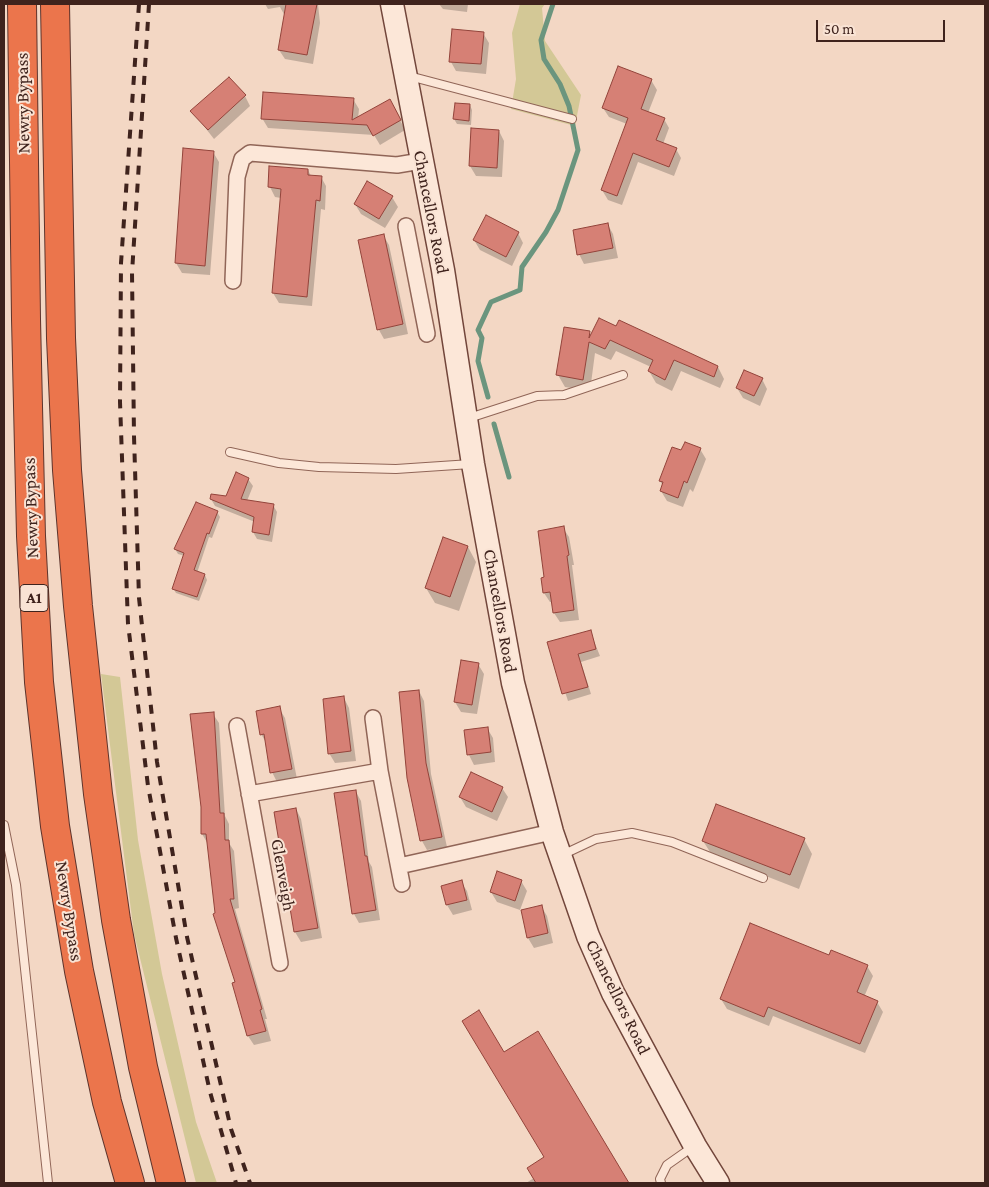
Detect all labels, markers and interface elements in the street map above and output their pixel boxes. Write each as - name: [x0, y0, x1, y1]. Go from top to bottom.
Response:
- scale bar: [819, 10, 948, 42]
- text: 50 m: [824, 21, 854, 37]
- street label: Newry Bypass: [11, 52, 35, 154]
- street label: Chancellors Road: [408, 149, 454, 275]
- street label: Newry Bypass: [18, 457, 44, 559]
- street label: Chancellors Road: [478, 547, 522, 675]
- road number: A1: [20, 584, 48, 612]
- street label: Glenveigh: [266, 837, 300, 913]
- street label: Newry Bypass: [50, 859, 88, 963]
- street label: Chancellors Road: [581, 936, 655, 1058]

